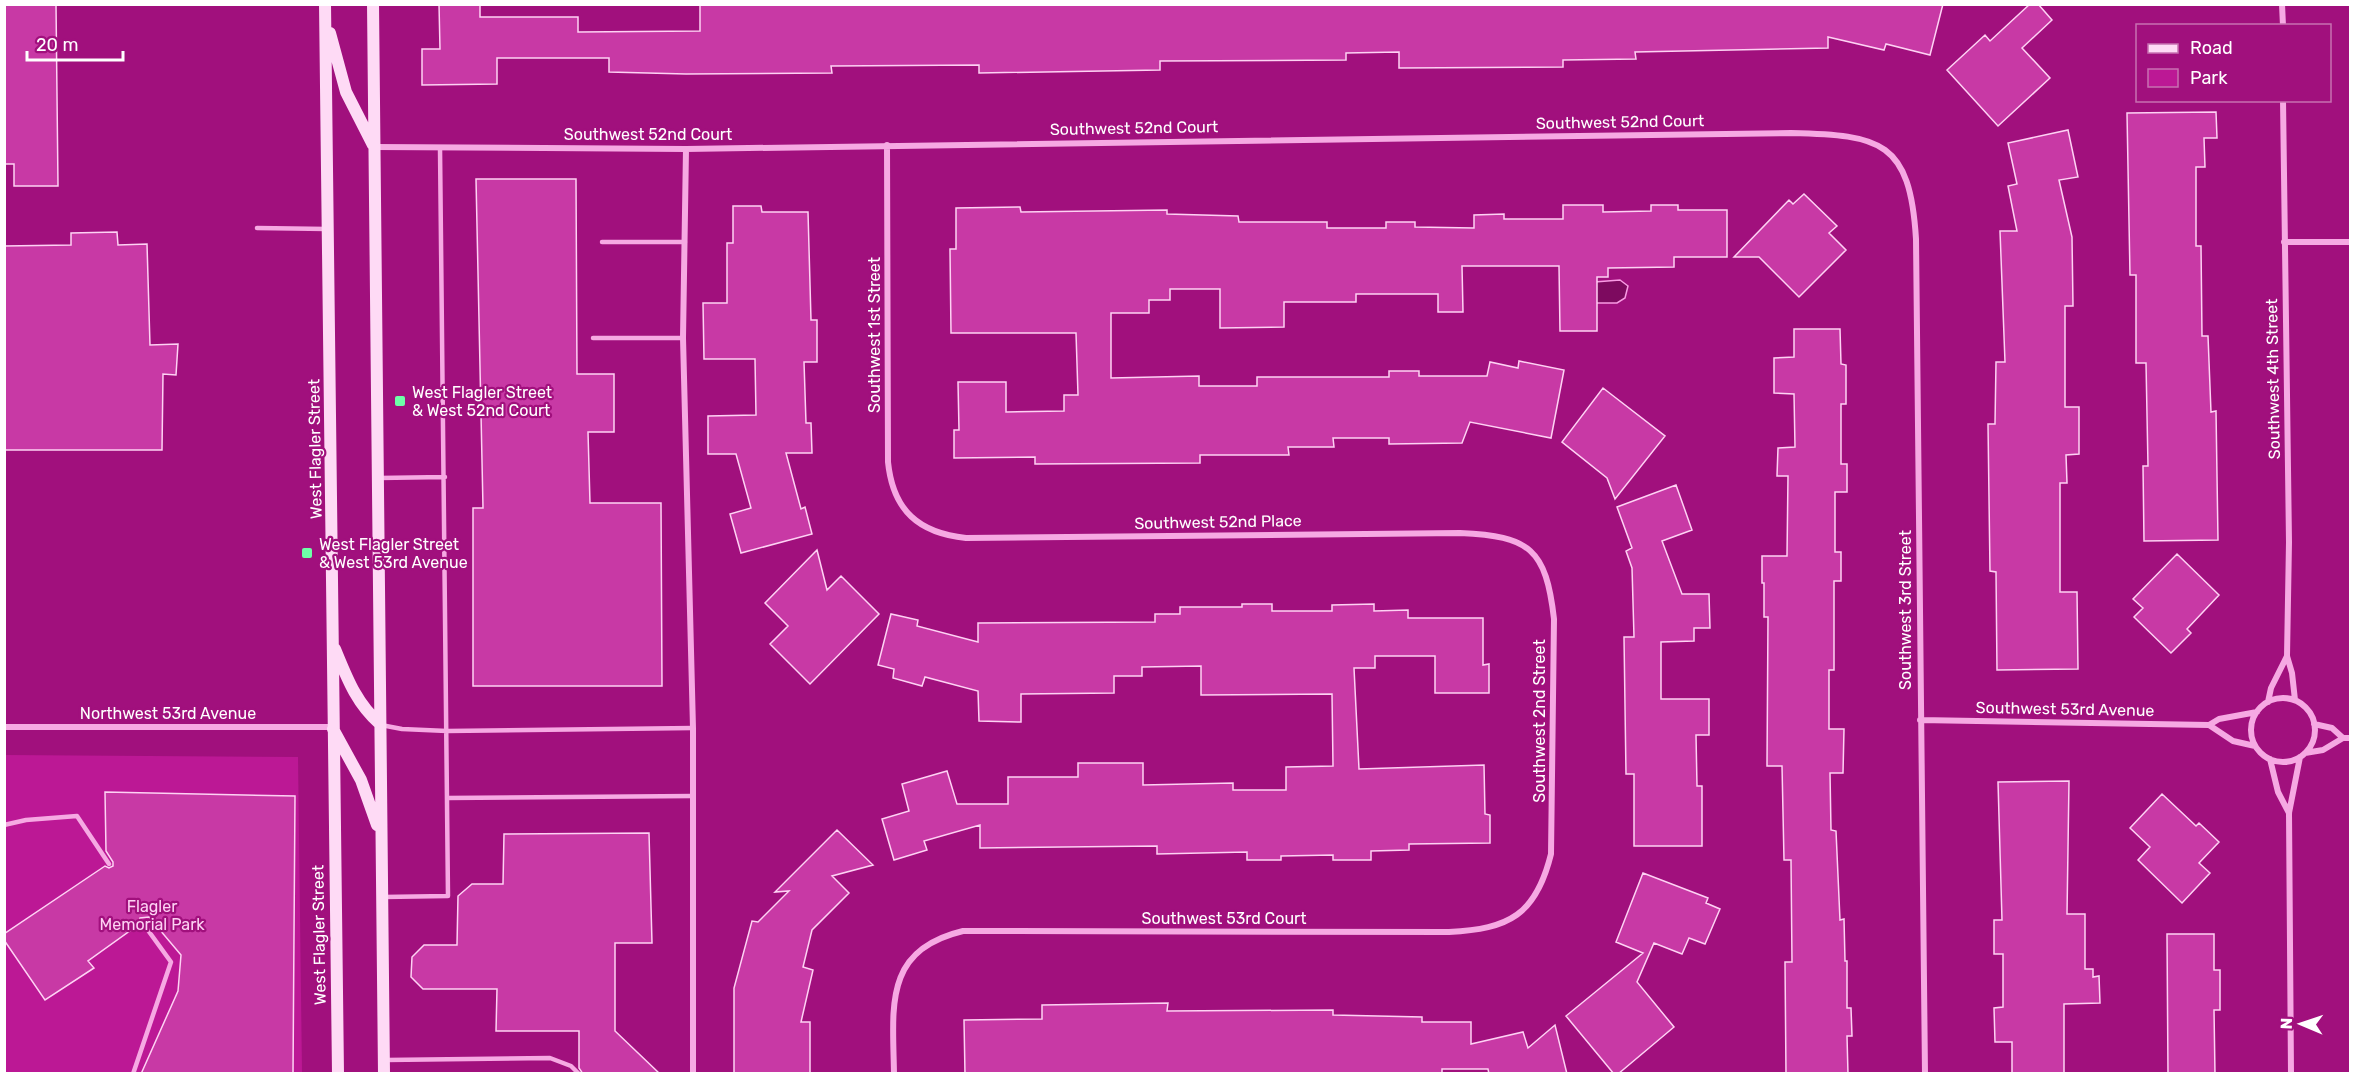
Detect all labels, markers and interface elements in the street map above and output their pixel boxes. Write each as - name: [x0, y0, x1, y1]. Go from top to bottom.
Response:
- scale bar: [27, 24, 123, 62]
- legend: [2136, 24, 2331, 102]
- text: 20 m: [36, 34, 78, 56]
- text: Road: [2190, 37, 2233, 59]
- text: Park: [2190, 67, 2228, 89]
- street label: Southwest 52nd Court: [1536, 111, 1704, 133]
- street label: Southwest 52nd Court: [1050, 117, 1218, 139]
- street label: Southwest 52nd Court: [564, 125, 732, 144]
- street label: Southwest 1st Street: [865, 257, 884, 413]
- street label: Southwest 4th Street: [2262, 299, 2284, 459]
- street label: West Flagler Street: [304, 379, 326, 519]
- place label: West Flagler Street & West 52nd Court: [412, 383, 552, 420]
- marker: West Flagler Street & West 52nd Court: [393, 394, 407, 408]
- street label: Southwest 52nd Place: [1134, 511, 1302, 533]
- street label: Southwest 3rd Street: [1896, 530, 1915, 690]
- place label: West Flagler Street & West 53rd Avenue: [319, 535, 468, 572]
- marker: West Flagler Street & West 53rd Avenue: [300, 546, 314, 560]
- street label: Southwest 2nd Street: [1530, 639, 1549, 803]
- street label: Southwest 53rd Avenue: [1976, 698, 2155, 720]
- street label: Northwest 53rd Avenue: [80, 704, 256, 723]
- street label: West Flagler Street: [308, 865, 330, 1005]
- park label: Flagler Memorial Park: [100, 897, 205, 934]
- street label: Southwest 53rd Court: [1142, 909, 1306, 928]
- north arrow: [2271, 994, 2331, 1054]
- text: N: [2277, 1017, 2296, 1030]

